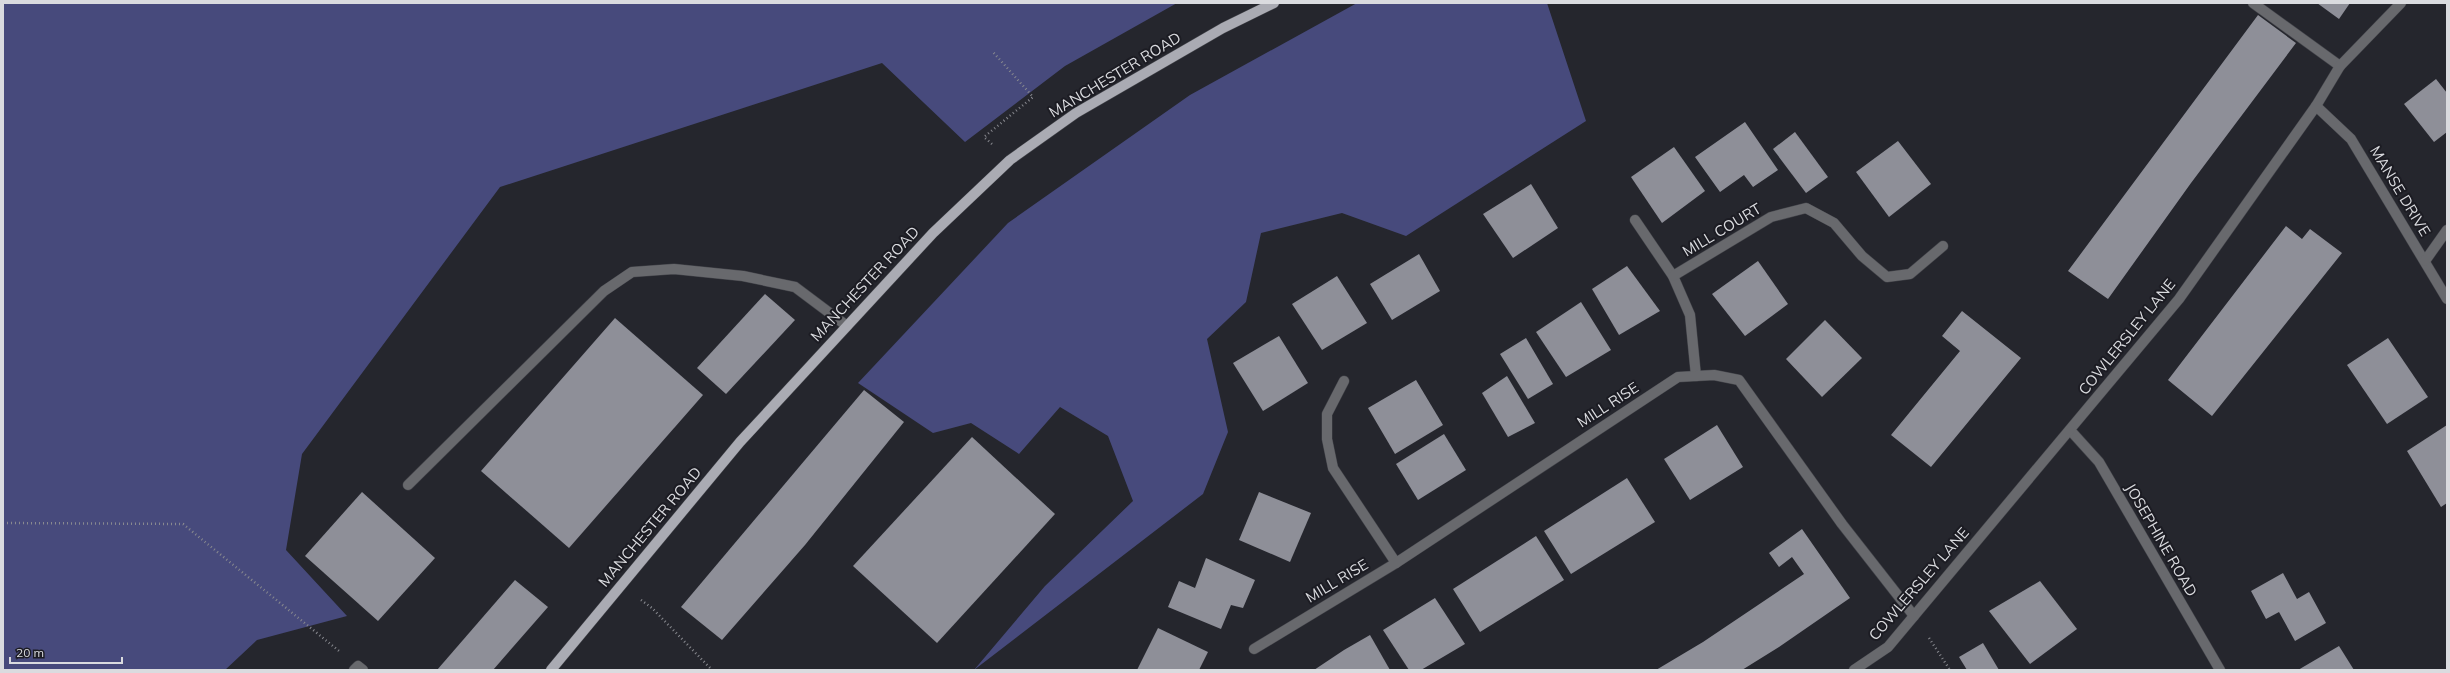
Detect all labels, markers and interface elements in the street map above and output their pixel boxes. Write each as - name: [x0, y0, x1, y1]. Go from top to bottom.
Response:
- street label: MANCHESTER ROAD: [1045, 28, 1184, 122]
- street label: MANSE DRIVE: [2366, 142, 2435, 239]
- street label: MILL COURT: [1679, 199, 1765, 261]
- street label: MANCHESTER ROAD: [806, 222, 923, 345]
- street label: COWLERSLEY LANE: [2074, 275, 2179, 398]
- street label: MILL RISE: [1573, 378, 1642, 431]
- street label: MANCHESTER ROAD: [594, 463, 705, 591]
- street label: JOSEPHINE ROAD: [2121, 480, 2202, 600]
- street label: COWLERSLEY LANE: [1864, 523, 1973, 644]
- street label: MILL RISE: [1302, 554, 1372, 607]
- scale bar: [10, 639, 122, 665]
- text: 20 m: [16, 645, 44, 660]

